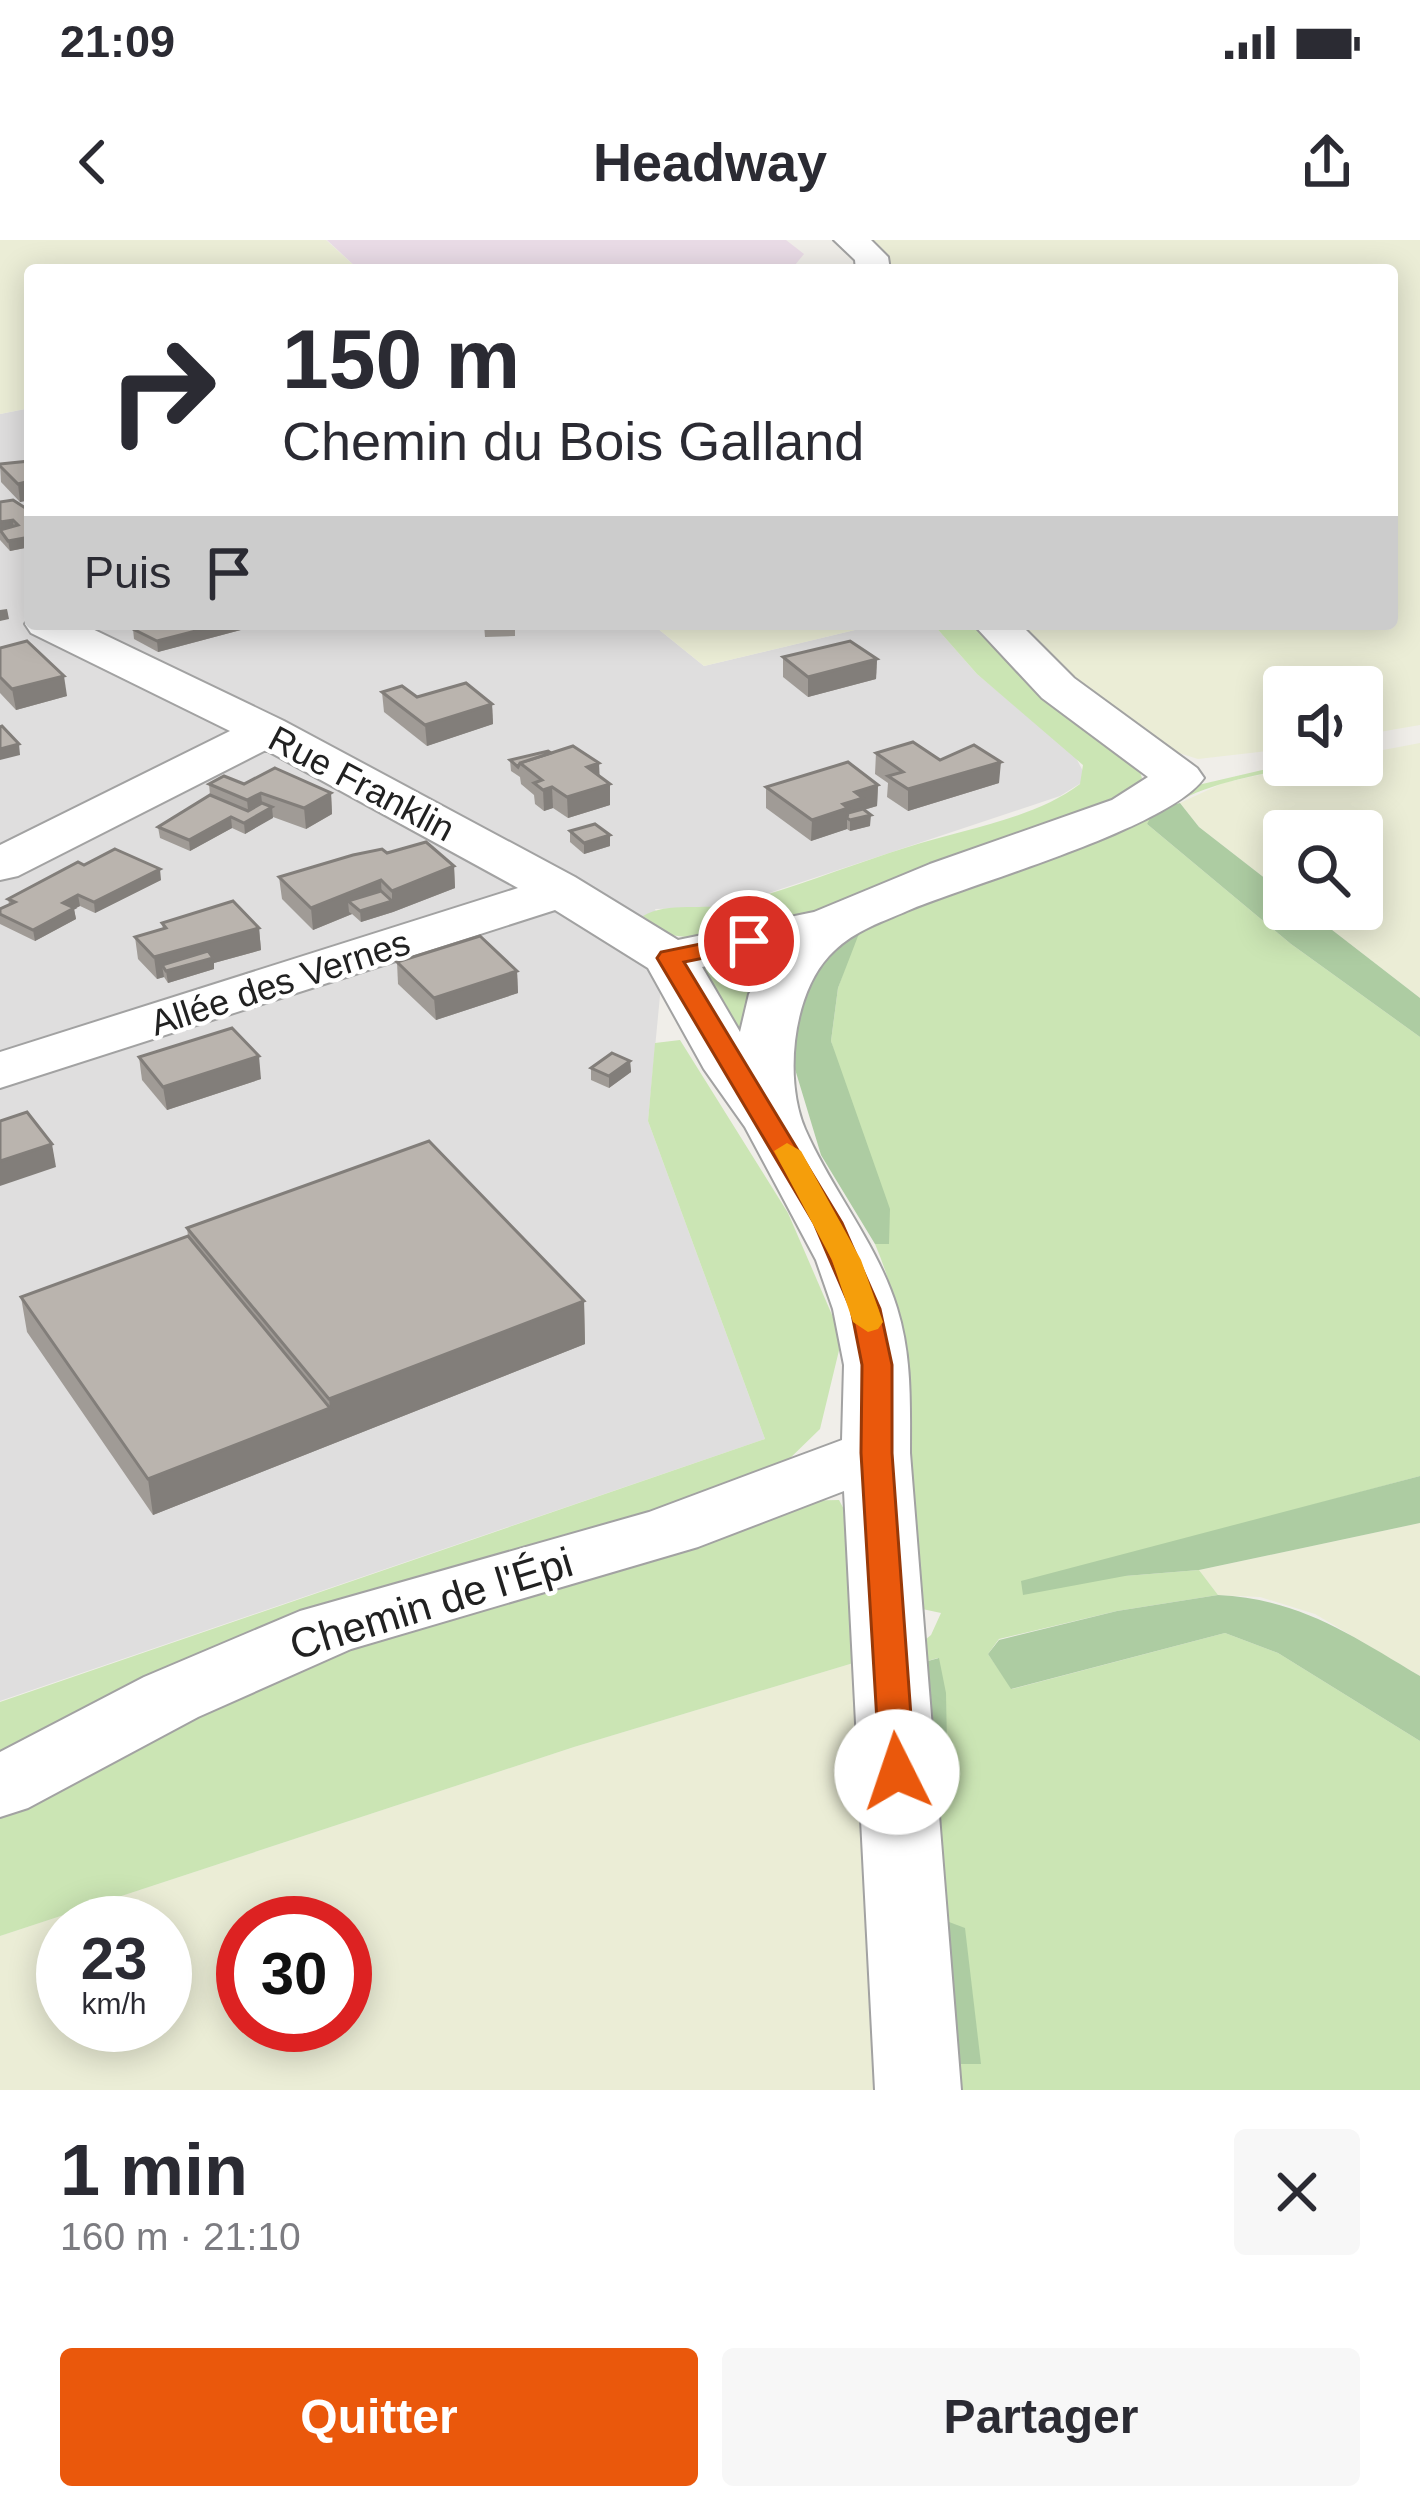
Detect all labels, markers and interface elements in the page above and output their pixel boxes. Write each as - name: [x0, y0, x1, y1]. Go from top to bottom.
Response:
- text: 21:09: [60, 16, 175, 67]
- icon: back: [60, 129, 126, 195]
- icon: share: [1294, 129, 1360, 195]
- text: Headway: [593, 132, 827, 192]
- icon: right: [84, 312, 240, 468]
- text: 150 m: [282, 312, 520, 406]
- text: Chemin du Bois Galland: [282, 411, 864, 471]
- icon: arrive: [196, 540, 262, 606]
- text: Puis: [84, 547, 172, 598]
- map controls: [1263, 666, 1383, 930]
- button: sound: [1263, 666, 1383, 786]
- street label: Rue Franklin: [262, 717, 461, 849]
- button: search: [1263, 810, 1383, 930]
- pin: [698, 890, 800, 992]
- icon: arrive: [716, 908, 782, 974]
- street label: Allée des Vernes: [145, 921, 415, 1044]
- street label: Chemin de l'Épi: [284, 1538, 578, 1669]
- position arrow: [834, 1709, 960, 1835]
- speed limit sign: 30: [216, 1896, 372, 2052]
- text: 23: [81, 1925, 147, 1992]
- text: km/h: [81, 1987, 147, 2020]
- button: close: [1234, 2129, 1360, 2255]
- text: 1 min: [60, 2130, 248, 2210]
- text: 160 m · 21:10: [60, 2215, 301, 2258]
- button: Quitter: [60, 2348, 698, 2486]
- button: Partager: [722, 2348, 1360, 2486]

